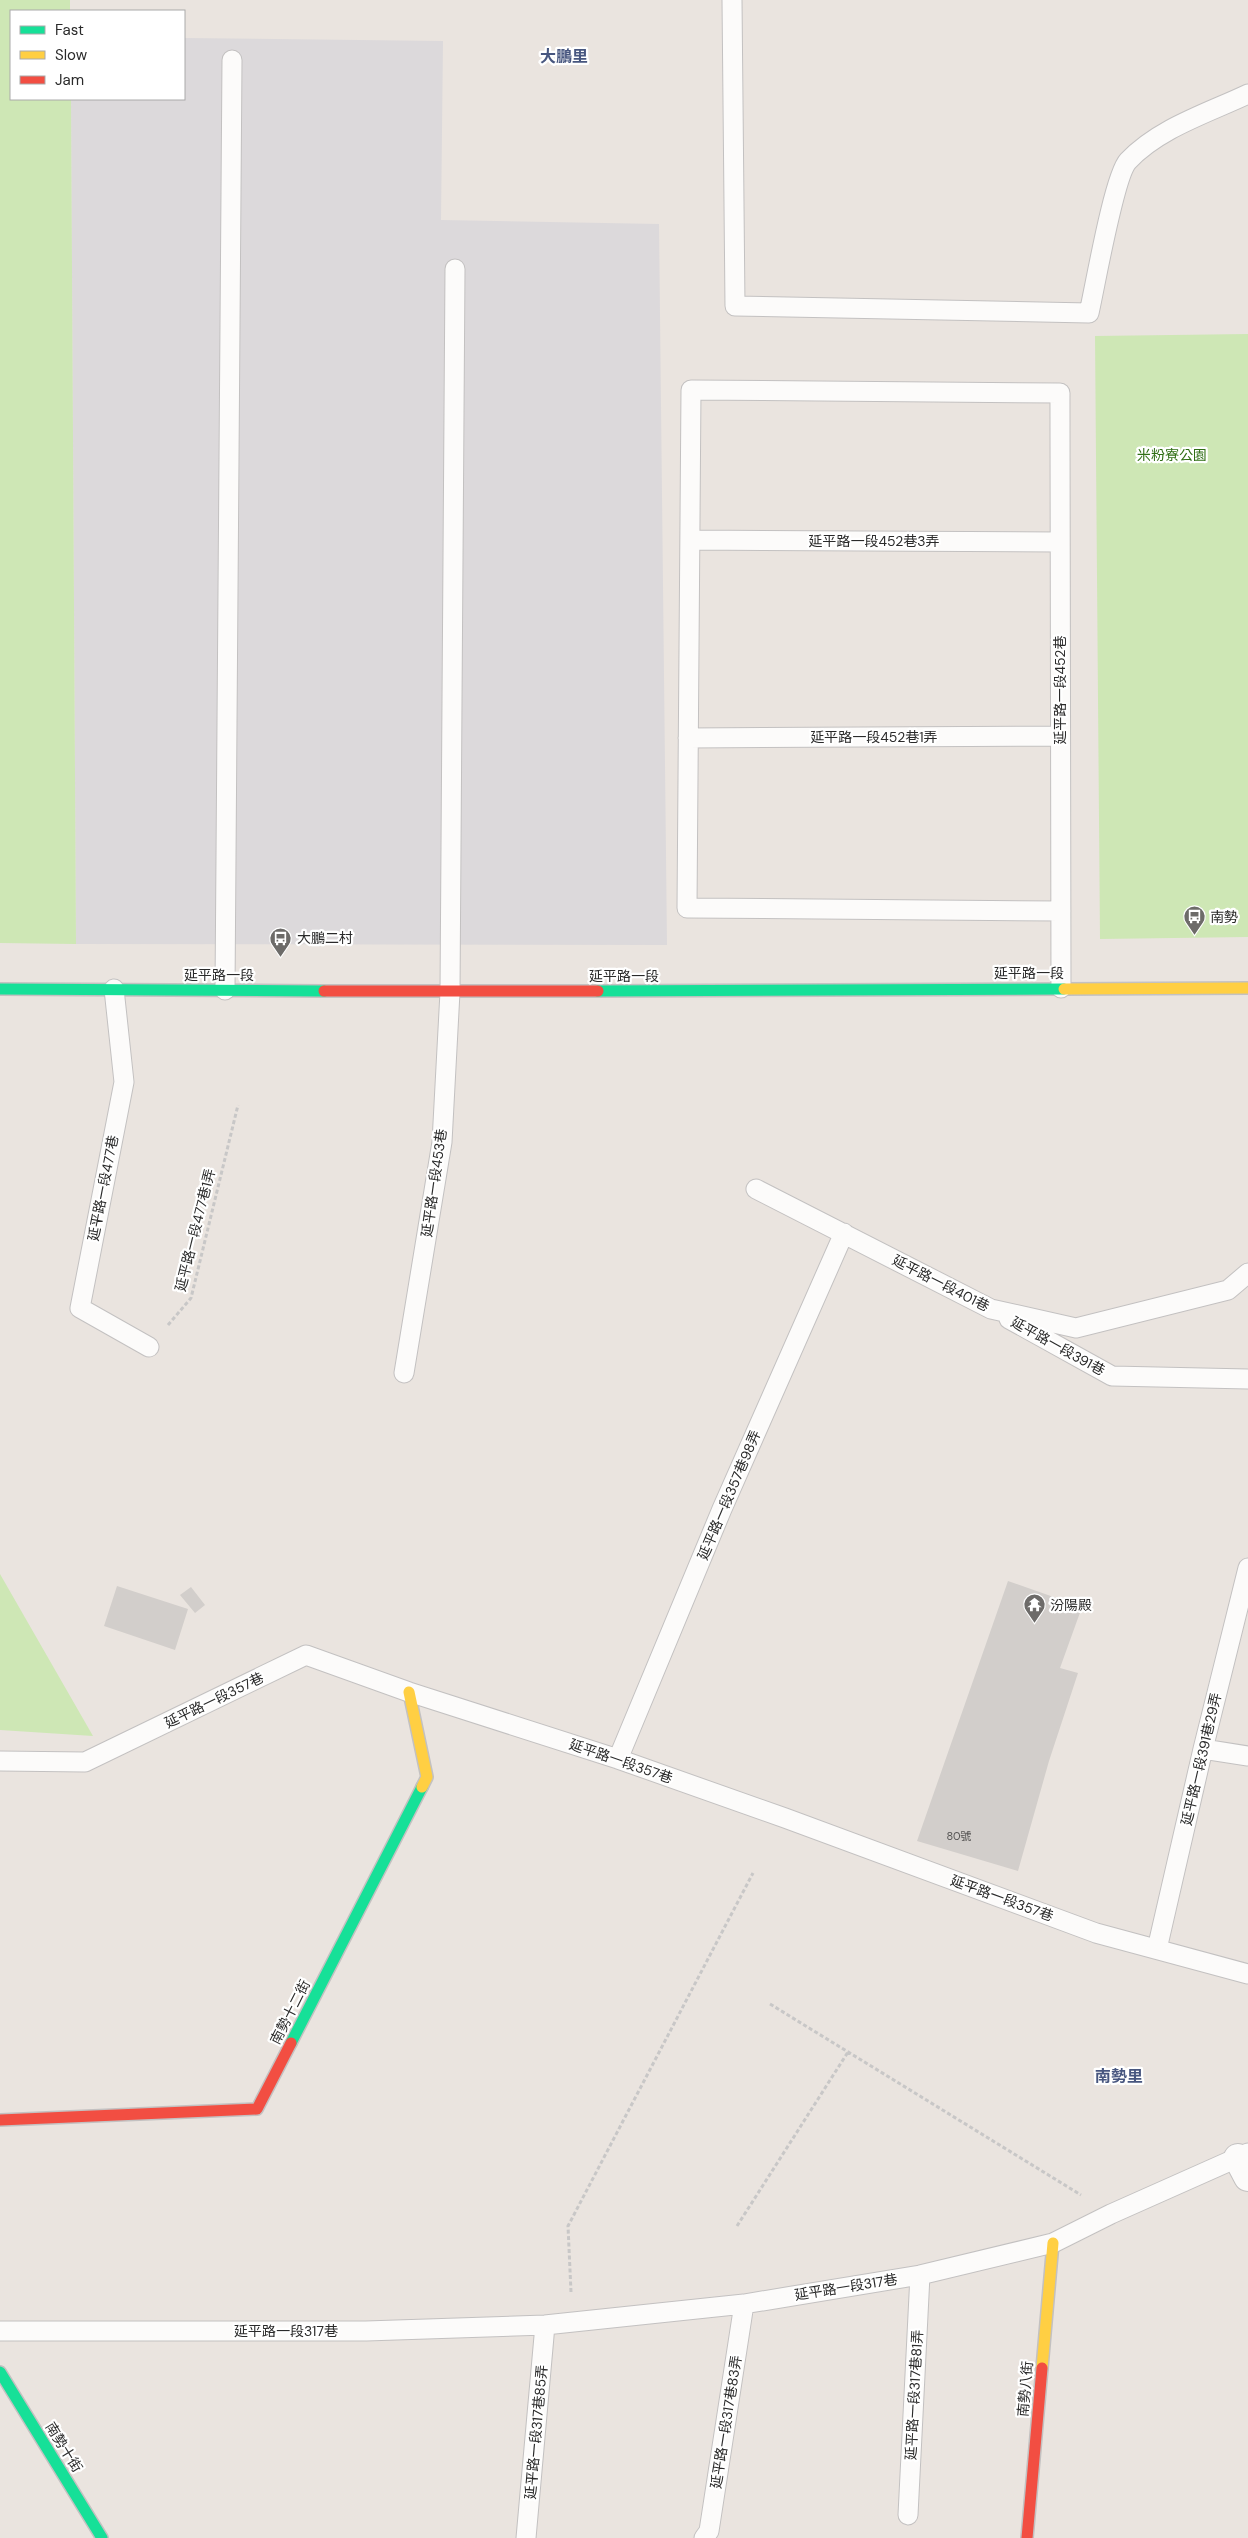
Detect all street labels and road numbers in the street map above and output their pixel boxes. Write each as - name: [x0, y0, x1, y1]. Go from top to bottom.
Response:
- street label: 延平路一段452巷3弄: [808, 532, 940, 550]
- street label: 延平路一段452巷: [1051, 636, 1069, 744]
- street label: 延平路一段452巷1弄: [810, 728, 938, 746]
- street label: 延平路一段: [994, 964, 1064, 982]
- street label: 延平路一段: [184, 966, 254, 984]
- street label: 延平路一段: [589, 967, 659, 985]
- street label: 延平路一段453巷: [417, 1128, 451, 1238]
- street label: 延平路一段477巷: [84, 1134, 122, 1242]
- street label: 延平路一段477巷1弄: [171, 1167, 219, 1293]
- street label: 延平路一段401巷: [889, 1251, 993, 1315]
- street label: 延平路一段391巷: [1008, 1313, 1108, 1379]
- street label: 延平路一段357巷98弄: [694, 1427, 764, 1563]
- street label: 延平路一段357巷: [161, 1668, 267, 1732]
- street label: 延平路一段391巷29弄: [1177, 1691, 1225, 1827]
- street label: 延平路一段357巷: [567, 1735, 675, 1787]
- street label: 延平路一段357巷: [948, 1871, 1056, 1925]
- street label: 南勢十二街: [266, 1977, 314, 2047]
- street label: 延平路一段317巷: [793, 2270, 899, 2304]
- street label: 延平路一段317巷: [234, 2322, 338, 2340]
- street label: 延平路一段317巷81弄: [902, 2329, 926, 2461]
- street label: 延平路一段317巷83弄: [707, 2354, 745, 2490]
- street label: 南勢八街: [1014, 2360, 1036, 2418]
- street label: 延平路一段317巷85弄: [521, 2364, 551, 2500]
- street label: 南勢十街: [42, 2418, 86, 2476]

